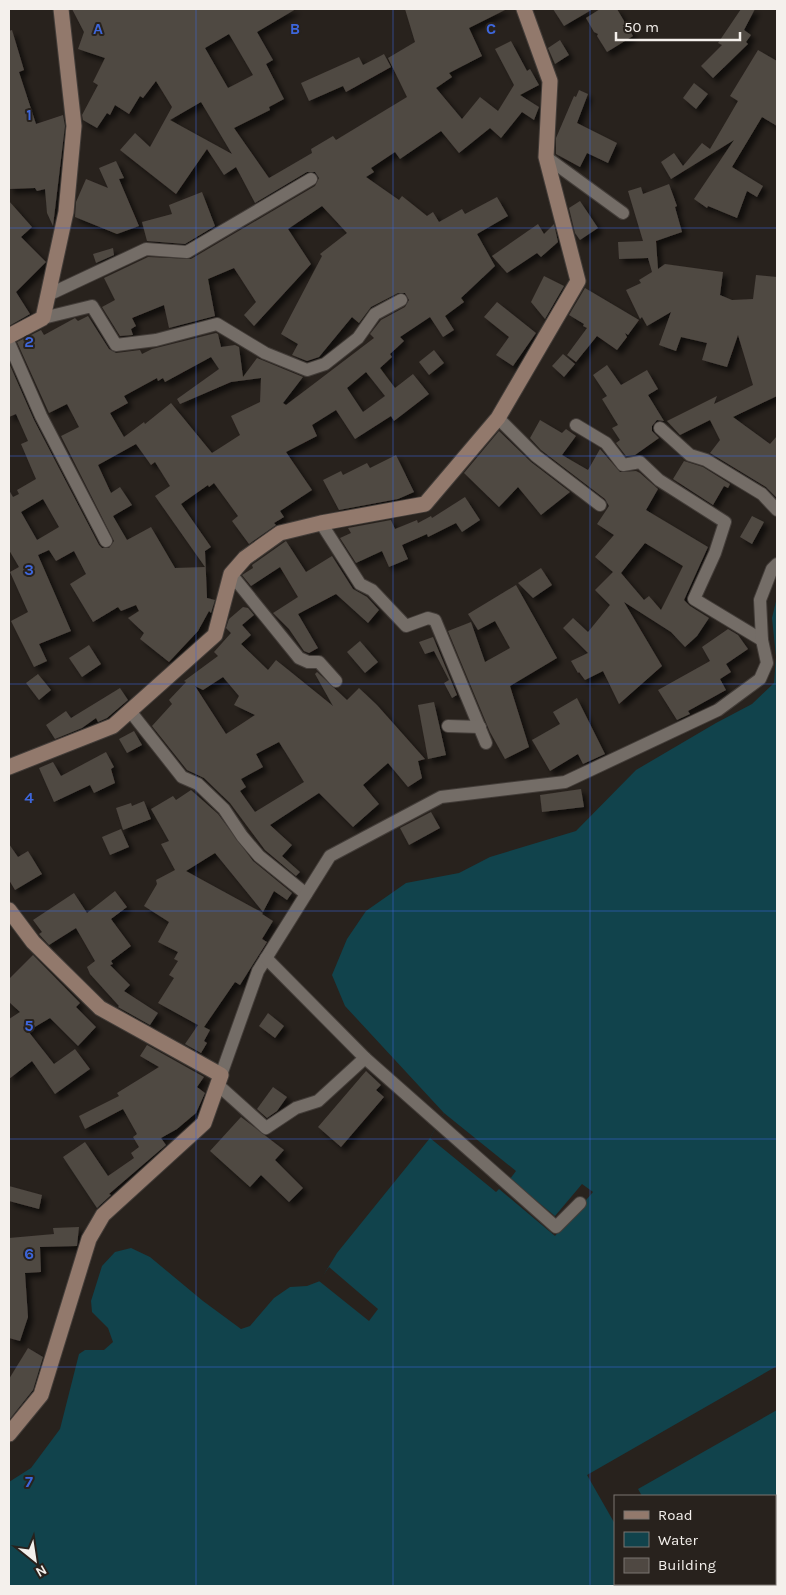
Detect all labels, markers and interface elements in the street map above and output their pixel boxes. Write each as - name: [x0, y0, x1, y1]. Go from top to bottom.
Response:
- scale bar: [616, 10, 740, 42]
- text: 50 m: [624, 18, 659, 36]
- text: A: [93, 19, 103, 38]
- text: B: [290, 19, 300, 38]
- text: C: [486, 19, 496, 38]
- text: 1: [26, 105, 32, 124]
- text: 2: [24, 332, 34, 351]
- text: 3: [24, 560, 34, 579]
- text: 4: [24, 788, 34, 807]
- text: 5: [24, 1016, 34, 1035]
- text: 6: [24, 1244, 34, 1263]
- text: 7: [25, 1472, 33, 1491]
- legend: [614, 1495, 776, 1585]
- text: Road: [658, 1506, 693, 1524]
- text: Water: [658, 1531, 699, 1549]
- north arrow: [10, 1535, 60, 1585]
- text: Building: [658, 1556, 716, 1574]
- text: N: [33, 1561, 50, 1581]

